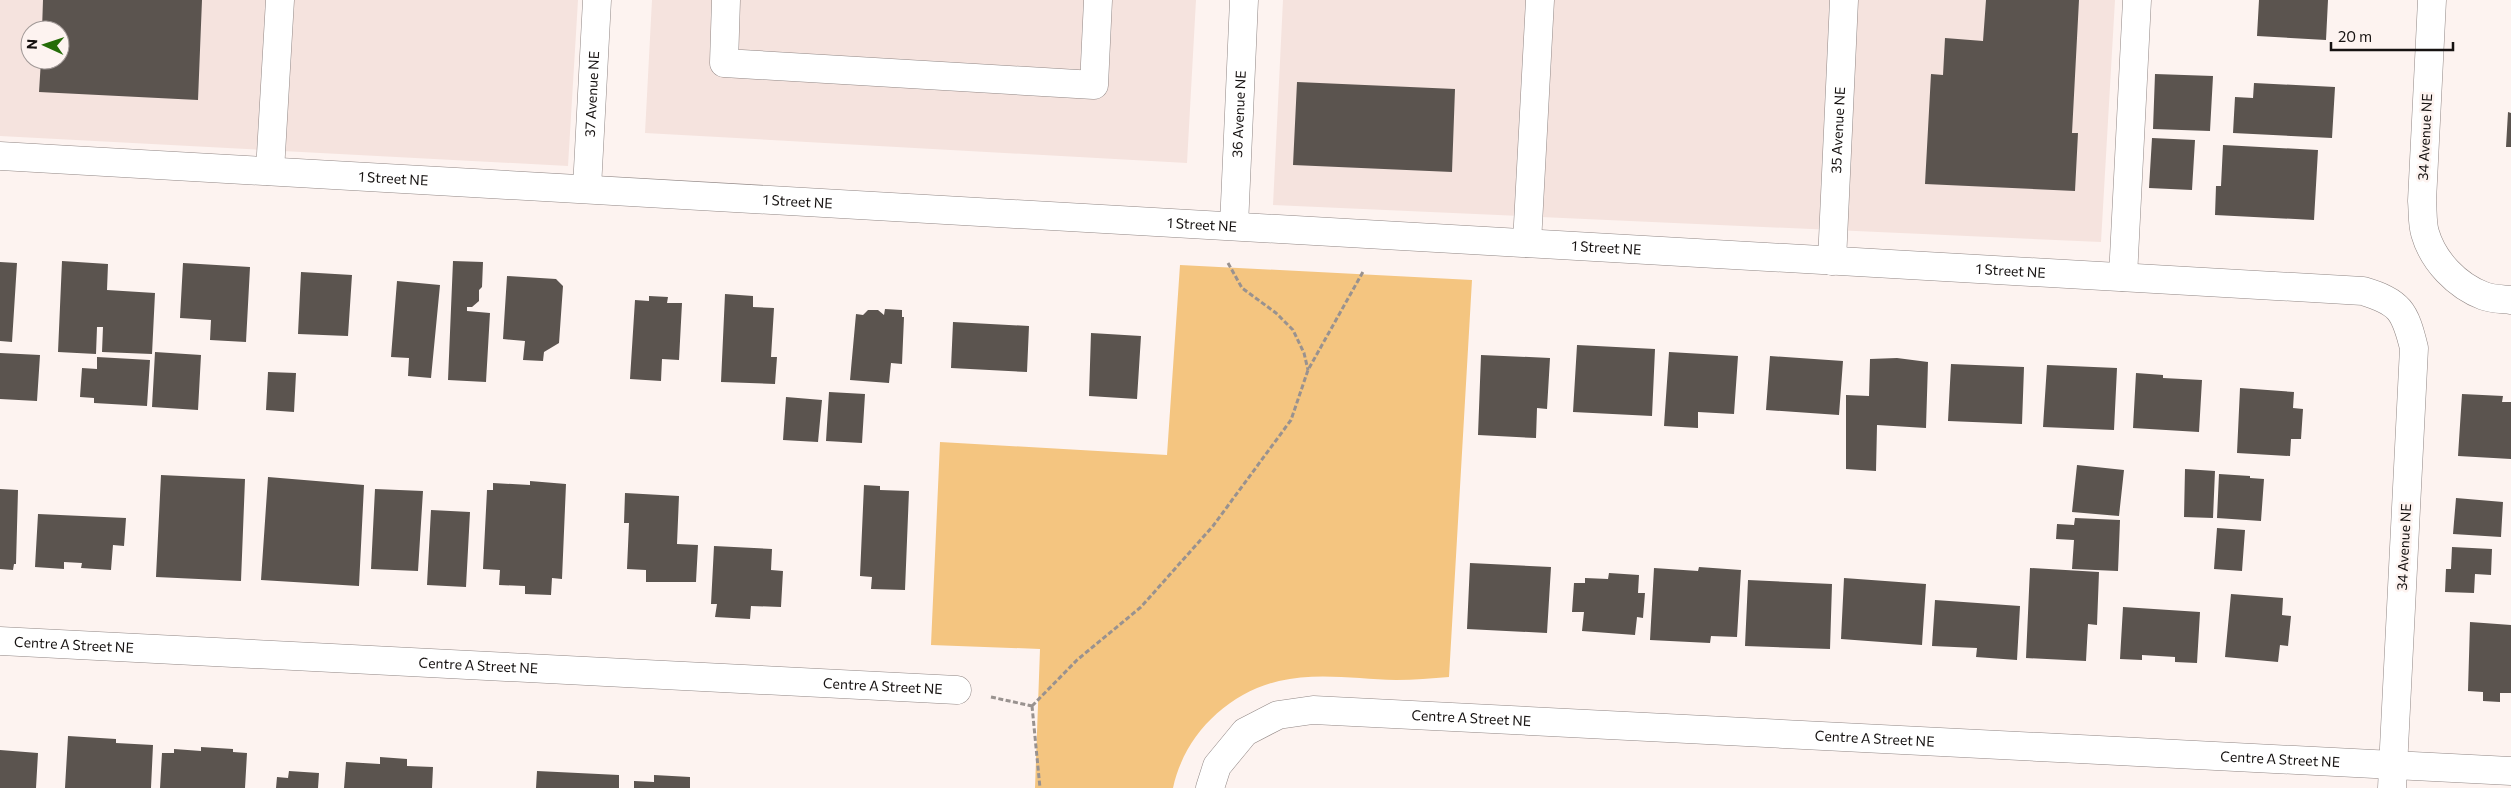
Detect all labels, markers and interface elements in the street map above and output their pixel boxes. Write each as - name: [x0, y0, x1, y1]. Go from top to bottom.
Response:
- north arrow: [20, 20, 70, 70]
- scale bar: [2331, 20, 2454, 52]
- text: 20 m: [2338, 27, 2372, 45]
- text: N: [23, 39, 40, 50]
- street label: 37 Avenue NE: [581, 51, 602, 138]
- street label: 36 Avenue NE: [1228, 70, 1249, 158]
- street label: 35 Avenue NE: [1827, 86, 1848, 174]
- street label: 34 Avenue NE: [2414, 93, 2435, 181]
- street label: 1 Street NE: [358, 167, 429, 188]
- street label: 1 Street NE: [762, 191, 833, 212]
- street label: 1 Street NE: [1167, 214, 1237, 235]
- street label: 1 Street NE: [1571, 237, 1642, 258]
- street label: 1 Street NE: [1975, 260, 2046, 281]
- street label: 34 Avenue NE: [2393, 503, 2414, 591]
- street label: Centre A Street NE: [14, 633, 134, 656]
- street label: Centre A Street NE: [418, 653, 539, 677]
- street label: Centre A Street NE: [823, 674, 943, 697]
- street label: Centre A Street NE: [1411, 706, 1531, 729]
- street label: Centre A Street NE: [1814, 727, 1935, 750]
- street label: Centre A Street NE: [2220, 747, 2340, 770]

